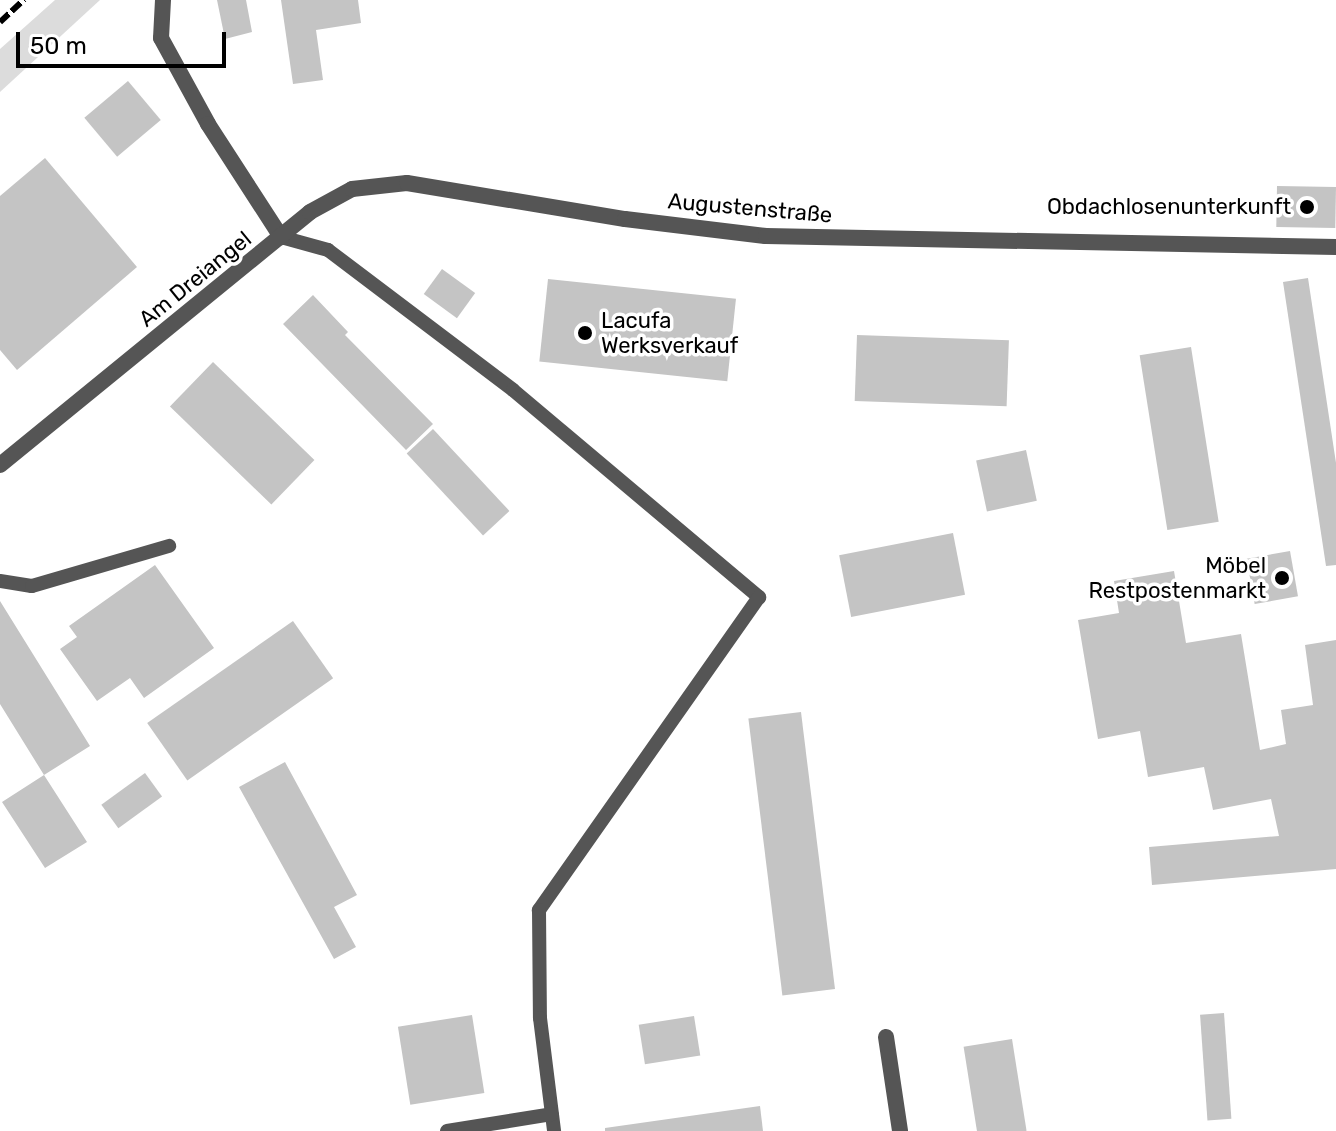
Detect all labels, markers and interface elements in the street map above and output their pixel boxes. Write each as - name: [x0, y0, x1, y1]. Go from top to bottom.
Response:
- scale bar: [20, 16, 230, 66]
- text: 50 m: [30, 32, 87, 60]
- street label: Augustenstraße: [667, 188, 833, 228]
- place label: Obdachlosenunterkunft: [1047, 194, 1291, 220]
- marker: Obdachlosenunterkunft: [1298, 198, 1316, 216]
- street label: Am Dreiangel: [133, 226, 257, 332]
- place label: Lacufa Werksverkauf: [601, 307, 738, 358]
- marker: Lacufa Werksverkauf: [576, 324, 594, 342]
- place label: Möbel Restpostenmarkt: [1088, 552, 1266, 604]
- marker: Möbel Restpostenmarkt: [1273, 569, 1291, 587]

